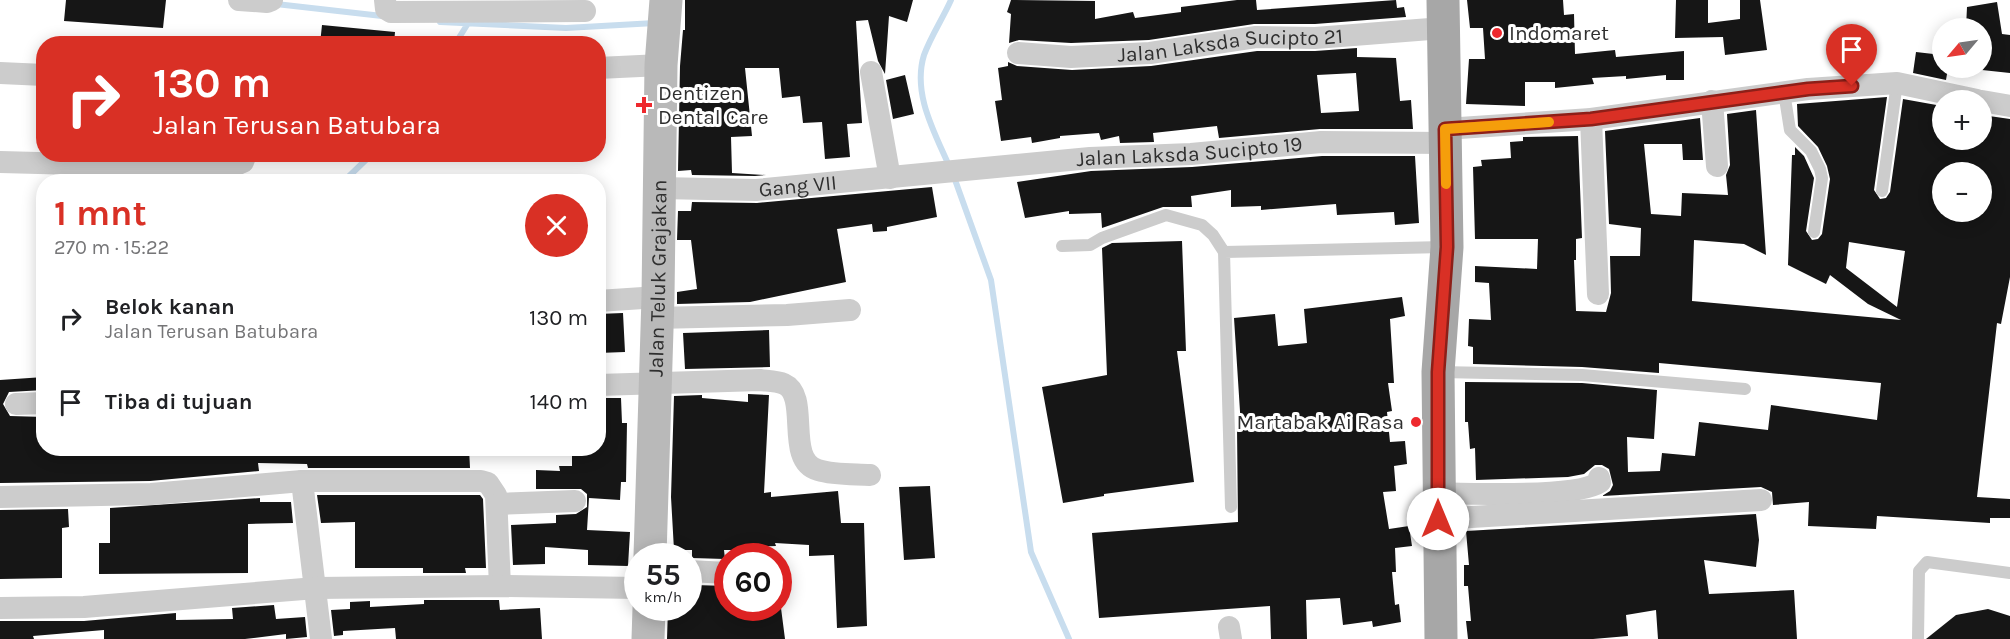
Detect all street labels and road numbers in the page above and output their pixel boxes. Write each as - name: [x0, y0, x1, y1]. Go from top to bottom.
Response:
- street label: Jalan Laksda Sucipto 21: [1117, 24, 1344, 67]
- street label: Jalan Laksda Sucipto 19: [1075, 132, 1303, 171]
- street label: Gang VII: [758, 170, 838, 202]
- street label: Jalan Teluk Grajakan: [644, 179, 672, 377]

